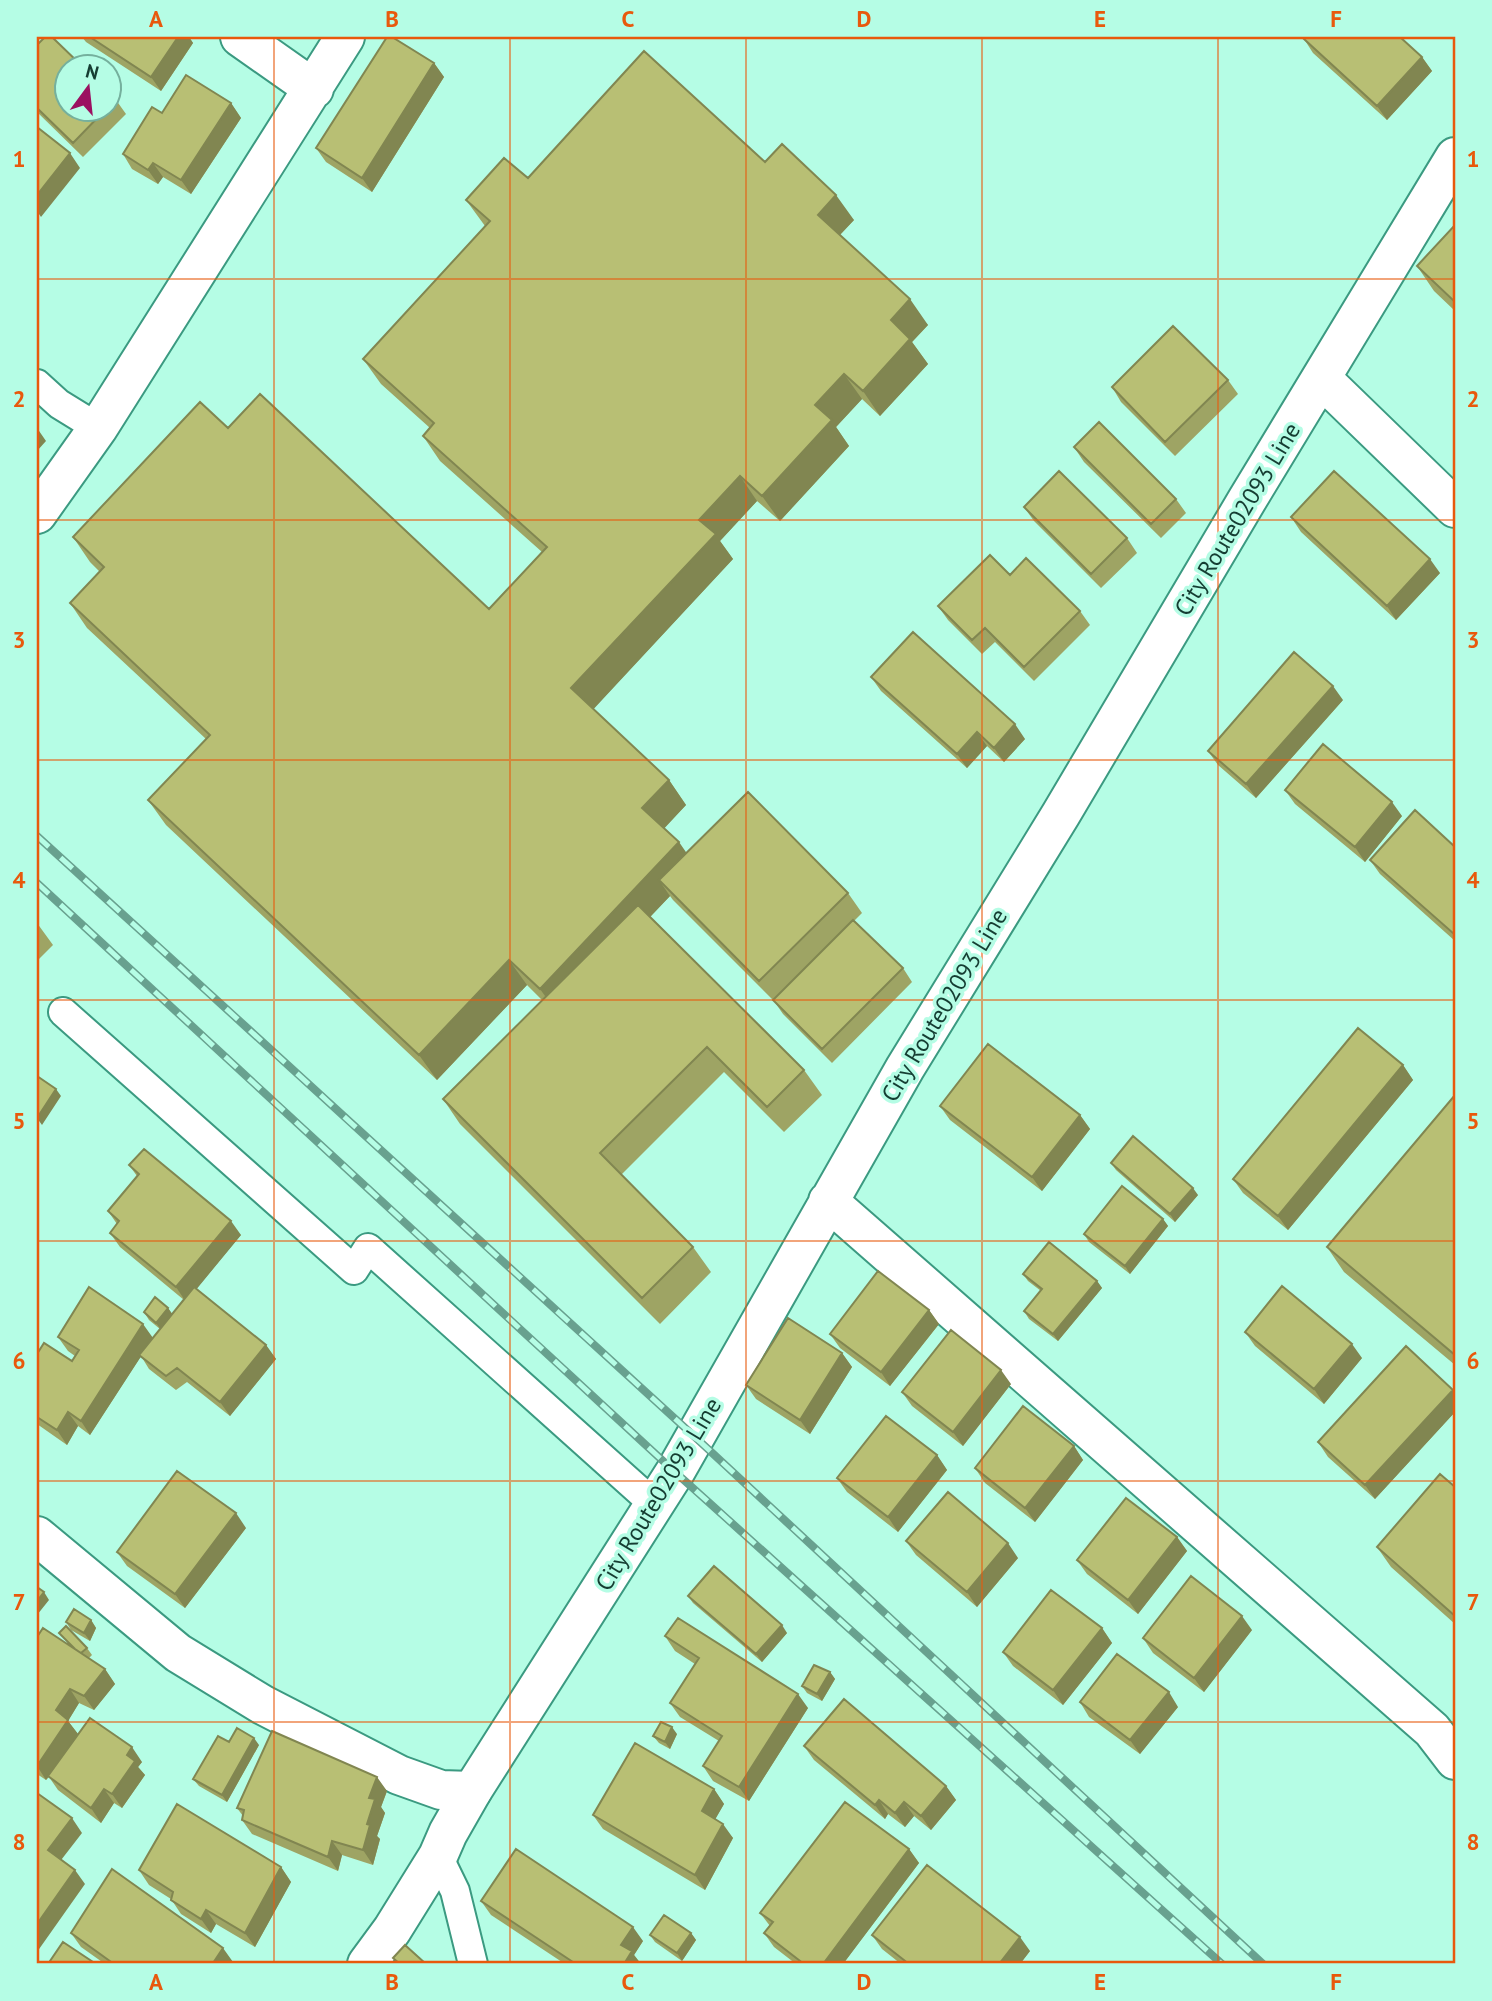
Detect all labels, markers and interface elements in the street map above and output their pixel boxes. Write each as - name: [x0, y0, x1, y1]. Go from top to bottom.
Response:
- text: A: [149, 4, 163, 33]
- text: B: [385, 4, 399, 33]
- text: C: [622, 4, 635, 33]
- text: D: [857, 4, 871, 33]
- text: E: [1094, 4, 1106, 33]
- text: F: [1330, 4, 1342, 33]
- north arrow: [52, 52, 122, 122]
- text: N: [83, 58, 102, 85]
- text: 1: [12, 144, 26, 173]
- text: 1: [1466, 144, 1480, 173]
- text: 2: [12, 384, 26, 413]
- text: 2: [1466, 384, 1480, 413]
- street label: City Route02093 Line: [1167, 417, 1307, 621]
- text: 3: [12, 625, 26, 654]
- text: 3: [1466, 625, 1480, 654]
- text: 4: [12, 865, 26, 894]
- text: 4: [1466, 865, 1480, 894]
- street label: City Route02093 Line: [874, 903, 1014, 1107]
- text: 5: [12, 1106, 26, 1135]
- text: 5: [1466, 1106, 1480, 1135]
- text: 6: [12, 1346, 26, 1375]
- text: 6: [1466, 1346, 1480, 1375]
- street label: City Route02093 Line: [588, 1392, 728, 1596]
- text: 7: [12, 1587, 26, 1616]
- text: 7: [1466, 1587, 1480, 1616]
- text: 8: [12, 1827, 26, 1856]
- text: 8: [1466, 1827, 1480, 1856]
- text: A: [149, 1967, 163, 1996]
- text: B: [385, 1967, 399, 1996]
- text: C: [622, 1967, 635, 1996]
- text: D: [857, 1967, 871, 1996]
- text: E: [1094, 1967, 1106, 1996]
- text: F: [1330, 1967, 1342, 1996]

